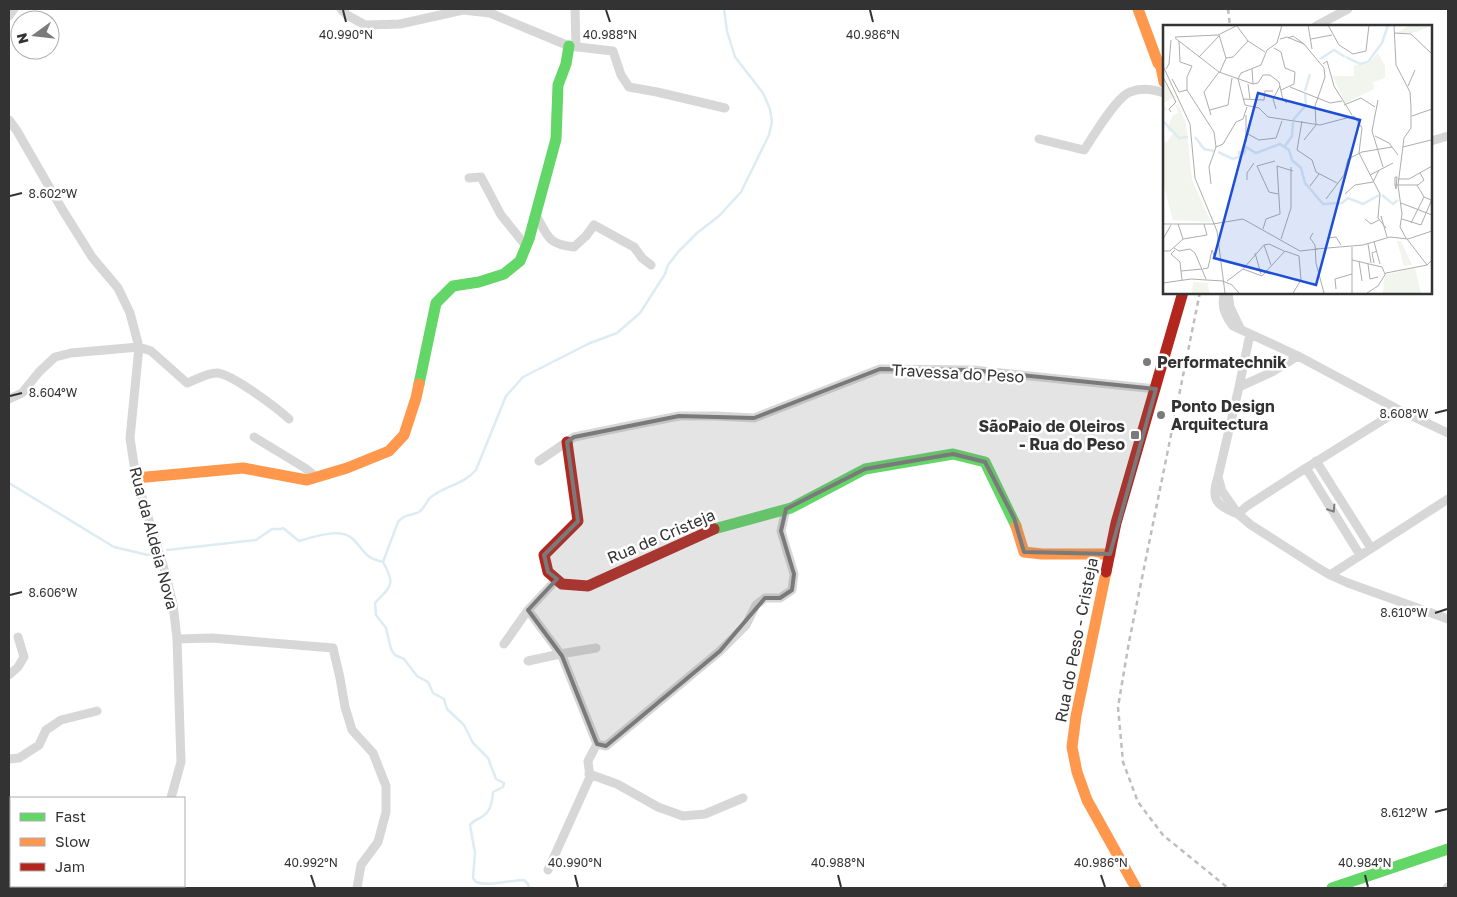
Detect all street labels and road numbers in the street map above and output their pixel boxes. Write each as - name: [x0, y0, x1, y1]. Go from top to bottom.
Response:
- street label: Travessa do Peso: [891, 360, 1025, 386]
- street label: Rua da Aldeia Nova: [125, 464, 183, 612]
- street label: Rua de Cristeja: [604, 504, 718, 568]
- street label: Rua do Peso - Cristeja: [1050, 556, 1102, 724]

